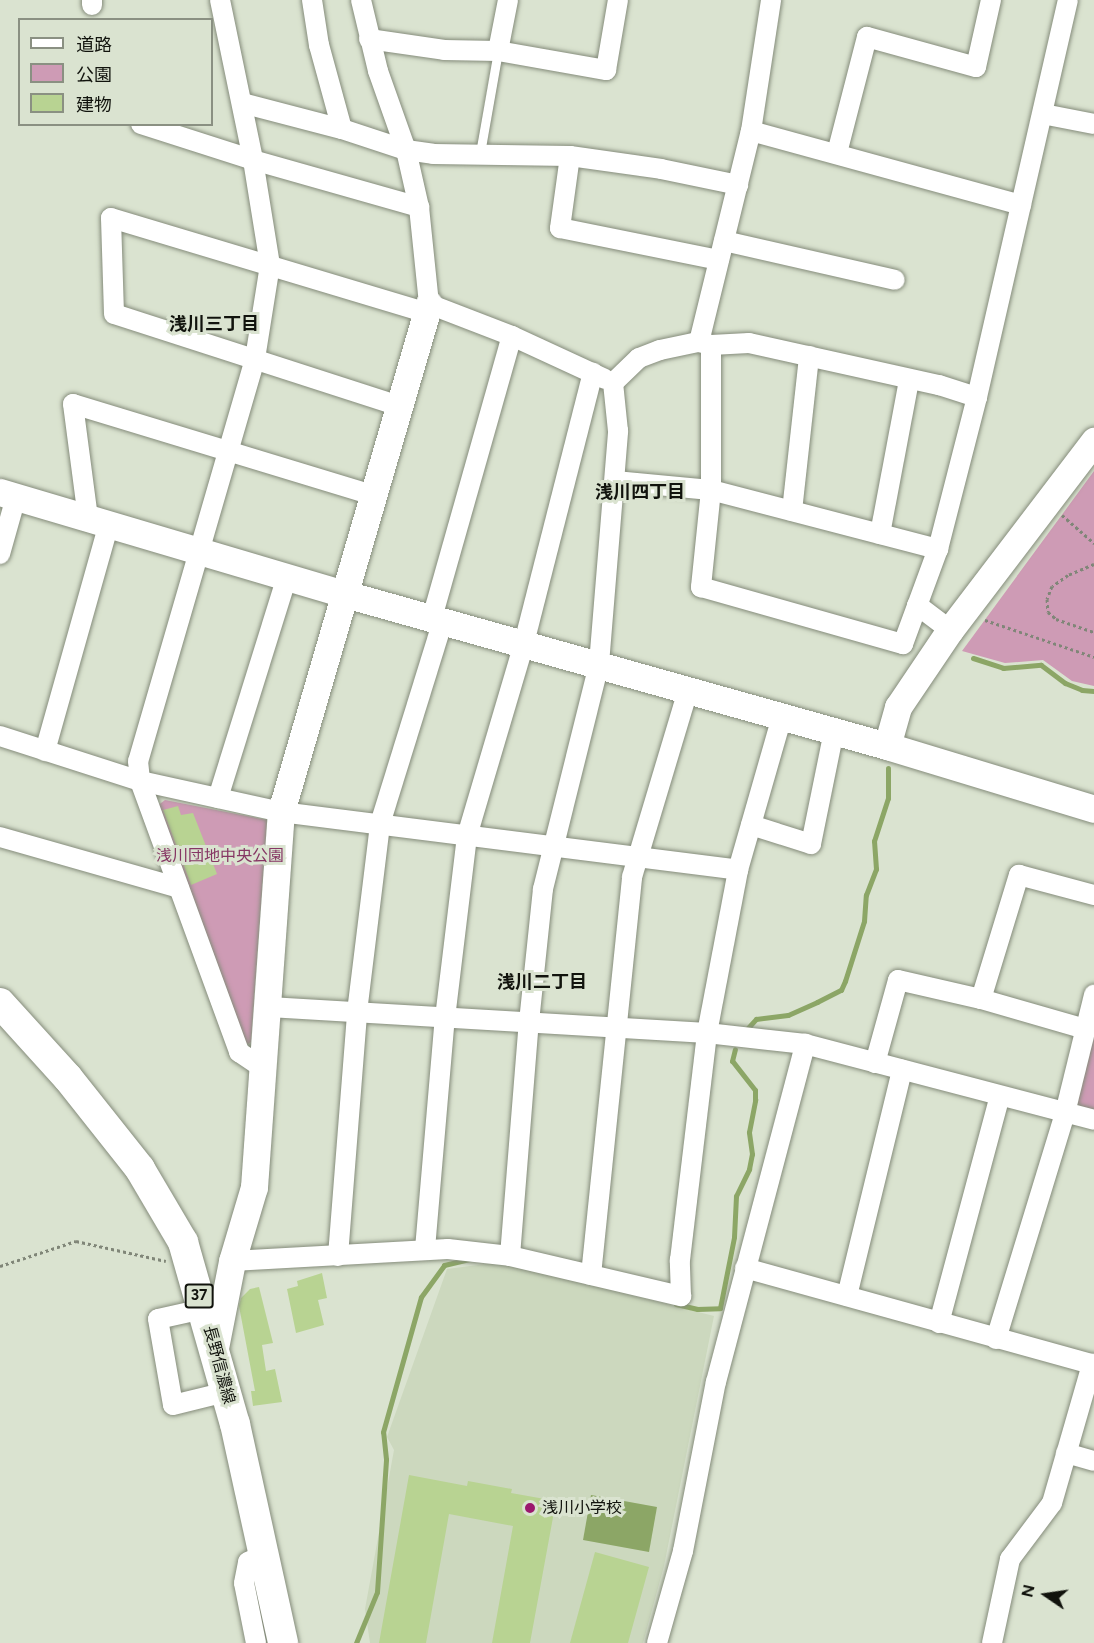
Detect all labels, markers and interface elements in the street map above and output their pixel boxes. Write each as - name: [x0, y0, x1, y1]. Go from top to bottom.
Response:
- legend: [18, 18, 213, 126]
- text: 道路: [76, 34, 112, 56]
- text: 公園: [76, 64, 112, 86]
- text: 建物: [76, 94, 112, 116]
- district label: 浅川三丁目: [169, 313, 259, 335]
- district label: 浅川四丁目: [595, 481, 685, 503]
- park label: 浅川団地中央公園: [156, 846, 284, 866]
- district label: 浅川二丁目: [497, 971, 587, 993]
- road number: 37: [184, 1284, 214, 1308]
- street label: 長野信濃線: [199, 1324, 239, 1406]
- place label: 浅川小学校: [542, 1498, 622, 1518]
- marker: 浅川小学校: [523, 1501, 537, 1515]
- north arrow: [1016, 1565, 1076, 1625]
- text: N: [1017, 1583, 1039, 1599]

